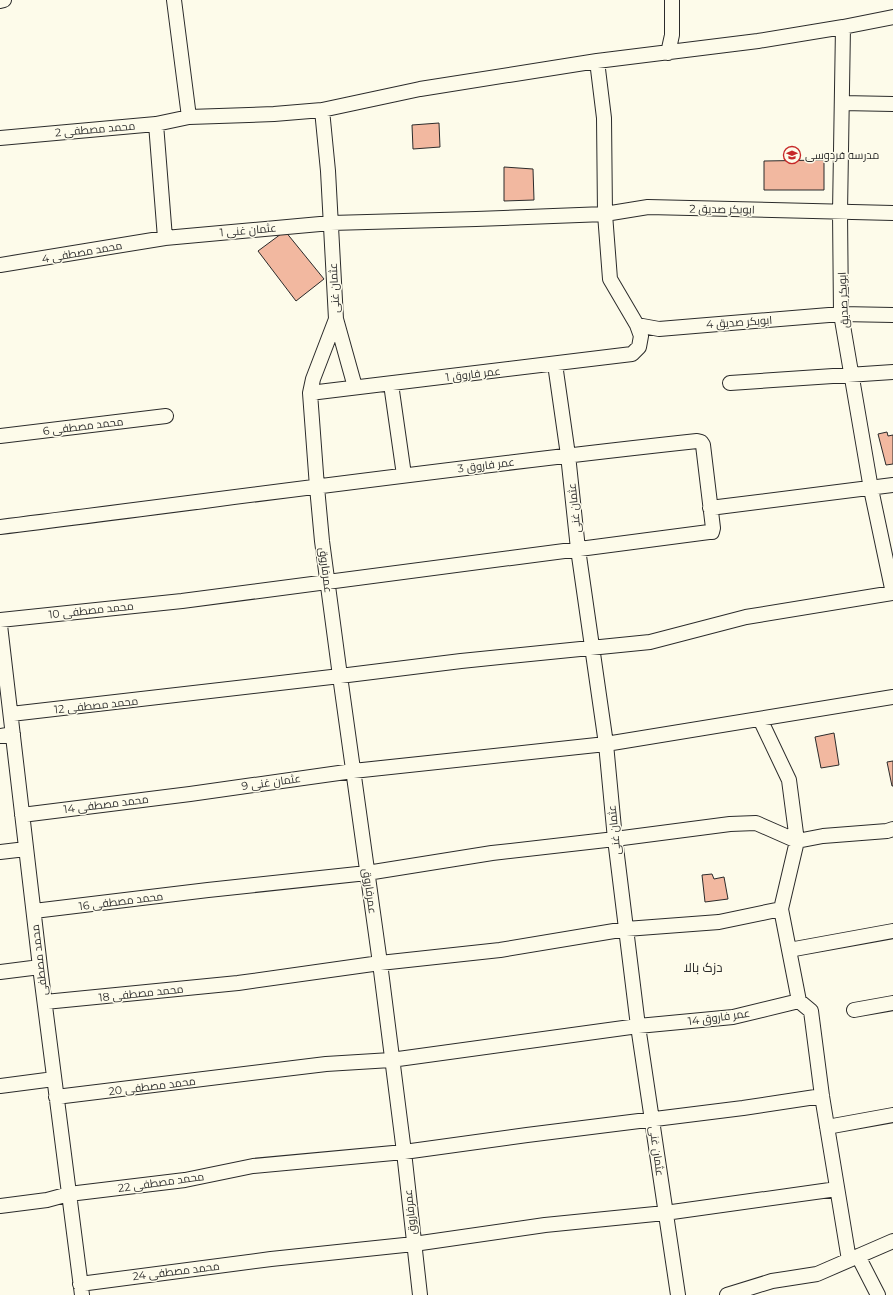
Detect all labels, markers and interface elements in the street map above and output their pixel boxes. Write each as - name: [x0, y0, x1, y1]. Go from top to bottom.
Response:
- street label: محمد مصطفی 2: [54, 119, 136, 139]
- school or university icon: مدرسه فردوسی: [782, 145, 802, 165]
- place label: مدرسه فردوسی: [805, 148, 879, 162]
- street label: ابوبکر صدیق 2: [689, 201, 755, 217]
- street label: عثمان غنی 1: [219, 221, 277, 239]
- street label: محمد مصطفی 4: [41, 238, 123, 266]
- street label: عثمان غنی: [326, 263, 342, 313]
- street label: ابوبکر صدیق: [835, 272, 851, 328]
- street label: ابوبکر صدیق 4: [705, 313, 773, 331]
- street label: عمر فاروق 1: [445, 364, 501, 384]
- street label: محمد مصطفی 6: [42, 414, 124, 438]
- street label: عمر فاروق 3: [457, 455, 515, 475]
- street label: عثمان غنی: [564, 482, 584, 534]
- street label: عمرفاروق: [316, 547, 336, 593]
- street label: محمد مصطفی 10: [48, 599, 134, 621]
- street label: محمد مصطفی 12: [53, 694, 139, 716]
- street label: عثمان غنی 9: [240, 771, 302, 793]
- street label: محمد مصطفی 14: [63, 792, 149, 816]
- street label: عثمان غنی: [604, 804, 624, 856]
- street label: عمرفاروق: [360, 867, 380, 915]
- street label: محمد مصطفی 16: [78, 889, 164, 913]
- street label: محمد مصطفی: [28, 924, 50, 996]
- district label: دزک بالا: [684, 959, 722, 975]
- street label: محمد مصطفی 18: [98, 982, 184, 1004]
- street label: عمر فاروق 14: [687, 1006, 751, 1028]
- street label: محمد مصطفی 20: [108, 1074, 196, 1098]
- street label: عثمان غنی: [647, 1125, 667, 1177]
- street label: محمد مصطفی 22: [117, 1169, 205, 1195]
- street label: عمرفاروق: [401, 1189, 419, 1235]
- street label: محمد مصطفی 24: [132, 1259, 220, 1283]

